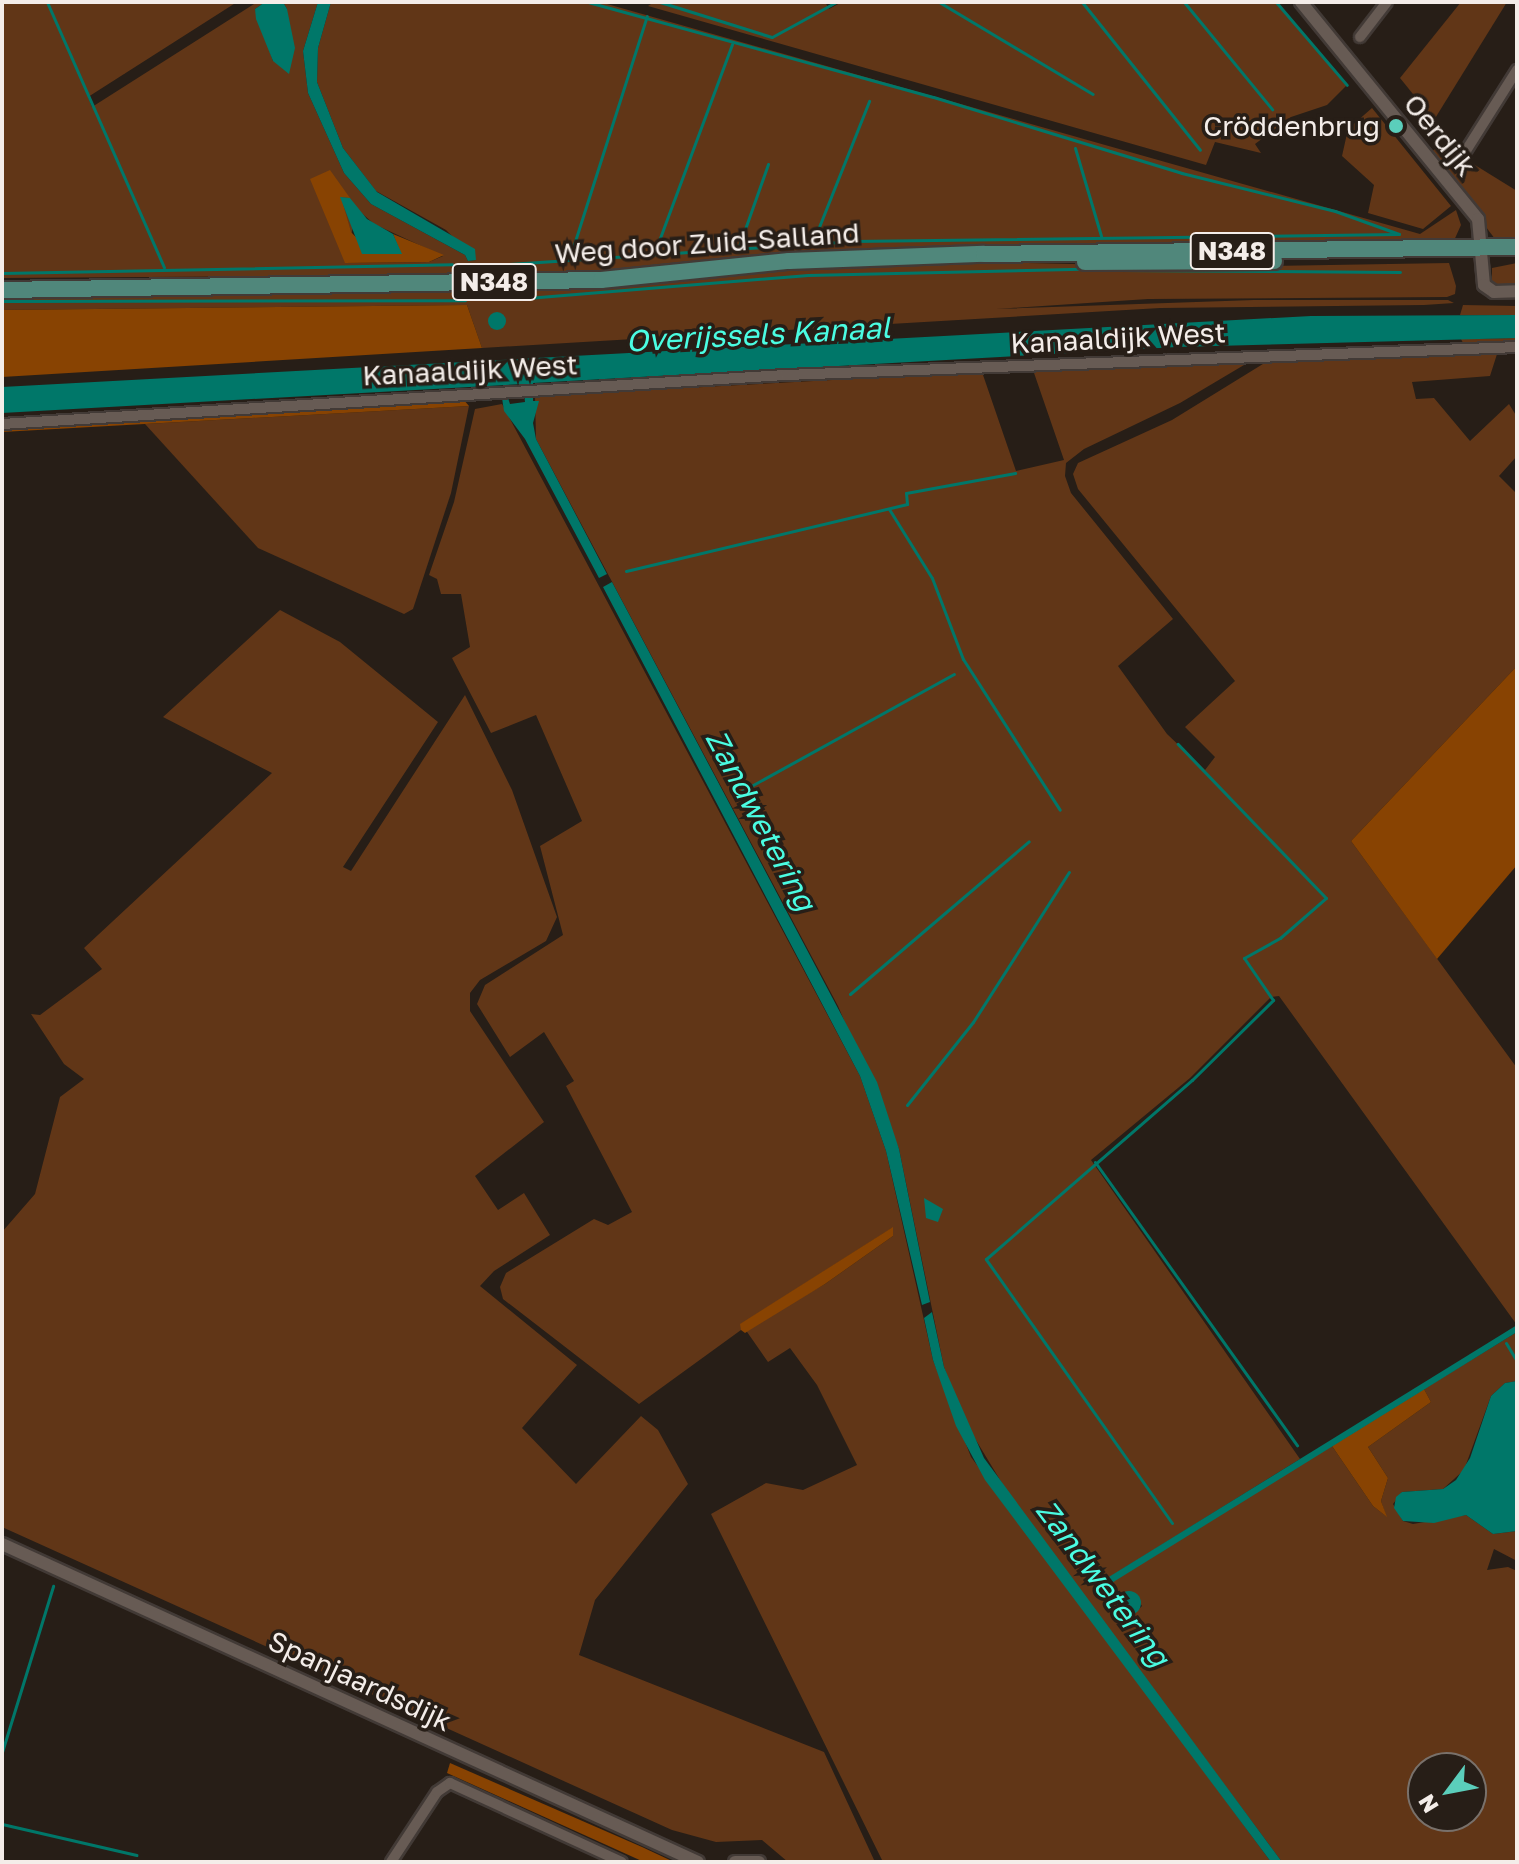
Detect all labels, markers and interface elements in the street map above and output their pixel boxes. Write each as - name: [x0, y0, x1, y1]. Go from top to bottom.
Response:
- street label: Oerdijk: [1397, 87, 1483, 183]
- place label: Cröddenbrug: [1203, 109, 1380, 143]
- marker: Cröddenbrug: [1387, 117, 1405, 135]
- street label: Weg door Zuid-Salland: [553, 216, 861, 270]
- road number: N348: [1188, 229, 1276, 273]
- road number: N348: [450, 260, 538, 304]
- water label: Overijssels Kanaal: [625, 309, 891, 359]
- street label: Kanaaldijk West: [1010, 316, 1226, 360]
- street label: Kanaaldijk West: [362, 348, 578, 392]
- water label: Zandwetering: [698, 724, 824, 916]
- water label: Zandwetering: [1029, 1493, 1177, 1673]
- street label: Spanjaardsdijk: [263, 1624, 457, 1738]
- north arrow: [1407, 1752, 1487, 1832]
- text: N: [1412, 1790, 1444, 1818]

